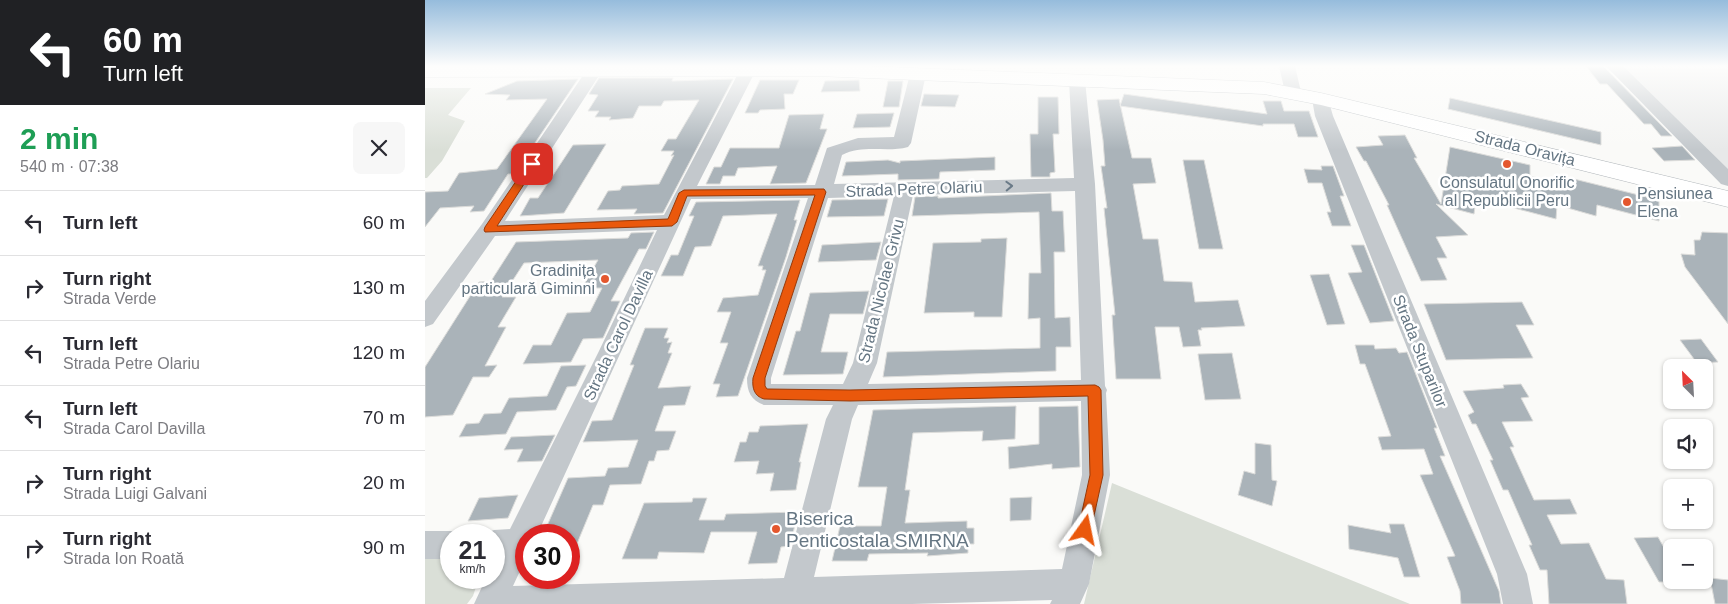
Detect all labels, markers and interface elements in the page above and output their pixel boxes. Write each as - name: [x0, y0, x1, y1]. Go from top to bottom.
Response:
- icon: left: [20, 20, 85, 85]
- text: 60 m: [103, 20, 183, 59]
- text: Turn left: [103, 61, 183, 86]
- text: 2 min: [20, 122, 98, 155]
- button: close: [353, 122, 405, 174]
- street label: Strada Oravița: [1473, 127, 1577, 169]
- pin: [511, 143, 553, 185]
- icon: arrive: [518, 150, 546, 178]
- text: 540 m · 07:38: [20, 158, 119, 175]
- marker: Consulatul Onorific al Republicii Peru: [1501, 158, 1513, 170]
- place label: Consulatul Onorific al Republicii Peru: [1439, 174, 1575, 209]
- street label: Strada Petre Olariu: [845, 178, 983, 200]
- one-way arrow: [1006, 181, 1014, 192]
- place label: Pensiunea Elena: [1637, 185, 1713, 220]
- marker: Pensiunea Elena: [1621, 196, 1633, 208]
- icon: left: [20, 209, 48, 237]
- text: Turn left: [63, 212, 138, 233]
- text: 60 m: [363, 212, 405, 233]
- street label: Strada Nicolae Grivu: [855, 217, 907, 365]
- place label: Gradinița particulară Giminni: [462, 262, 595, 297]
- street label: Strada Carol Davilla: [580, 267, 656, 403]
- text: Turn right: [63, 268, 151, 289]
- marker: Gradinița particulară Giminni: [599, 273, 611, 285]
- icon: right: [20, 274, 48, 302]
- text: 130 m: [352, 277, 405, 298]
- text: Strada Verde: [63, 290, 156, 307]
- street label: Strada Stuparilor: [1390, 292, 1451, 410]
- text: Turn left: [63, 333, 138, 354]
- icon: left: [20, 339, 48, 367]
- text: 120 m: [352, 342, 405, 363]
- text: Strada Petre Olariu: [63, 355, 200, 372]
- north arrow: [1663, 359, 1713, 409]
- map controls: [1663, 359, 1713, 589]
- text: Turn left: [63, 398, 138, 419]
- icon: left: [20, 404, 48, 432]
- text: 70 m: [363, 407, 405, 428]
- button: sound: [1663, 419, 1713, 469]
- text: Strada Carol Davilla: [63, 420, 205, 437]
- text: Turn right: [63, 463, 151, 484]
- icon: right: [20, 469, 48, 497]
- text: 20 m: [363, 472, 405, 493]
- button: +: [1663, 479, 1713, 529]
- text: Strada Luigi Galvani: [63, 485, 207, 502]
- position arrow: [1058, 503, 1110, 555]
- place label: Biserica Penticostala SMIRNA: [786, 508, 969, 551]
- marker: Biserica Penticostala SMIRNA: [770, 523, 782, 535]
- speed limit sign: 30: [515, 524, 580, 589]
- text: Turn right: [63, 528, 151, 549]
- icon: right: [20, 534, 48, 562]
- text: 21: [459, 536, 486, 564]
- text: 90 m: [363, 537, 405, 558]
- button: −: [1663, 539, 1713, 589]
- text: Strada Ion Roată: [63, 550, 184, 567]
- text: km/h: [459, 562, 486, 576]

